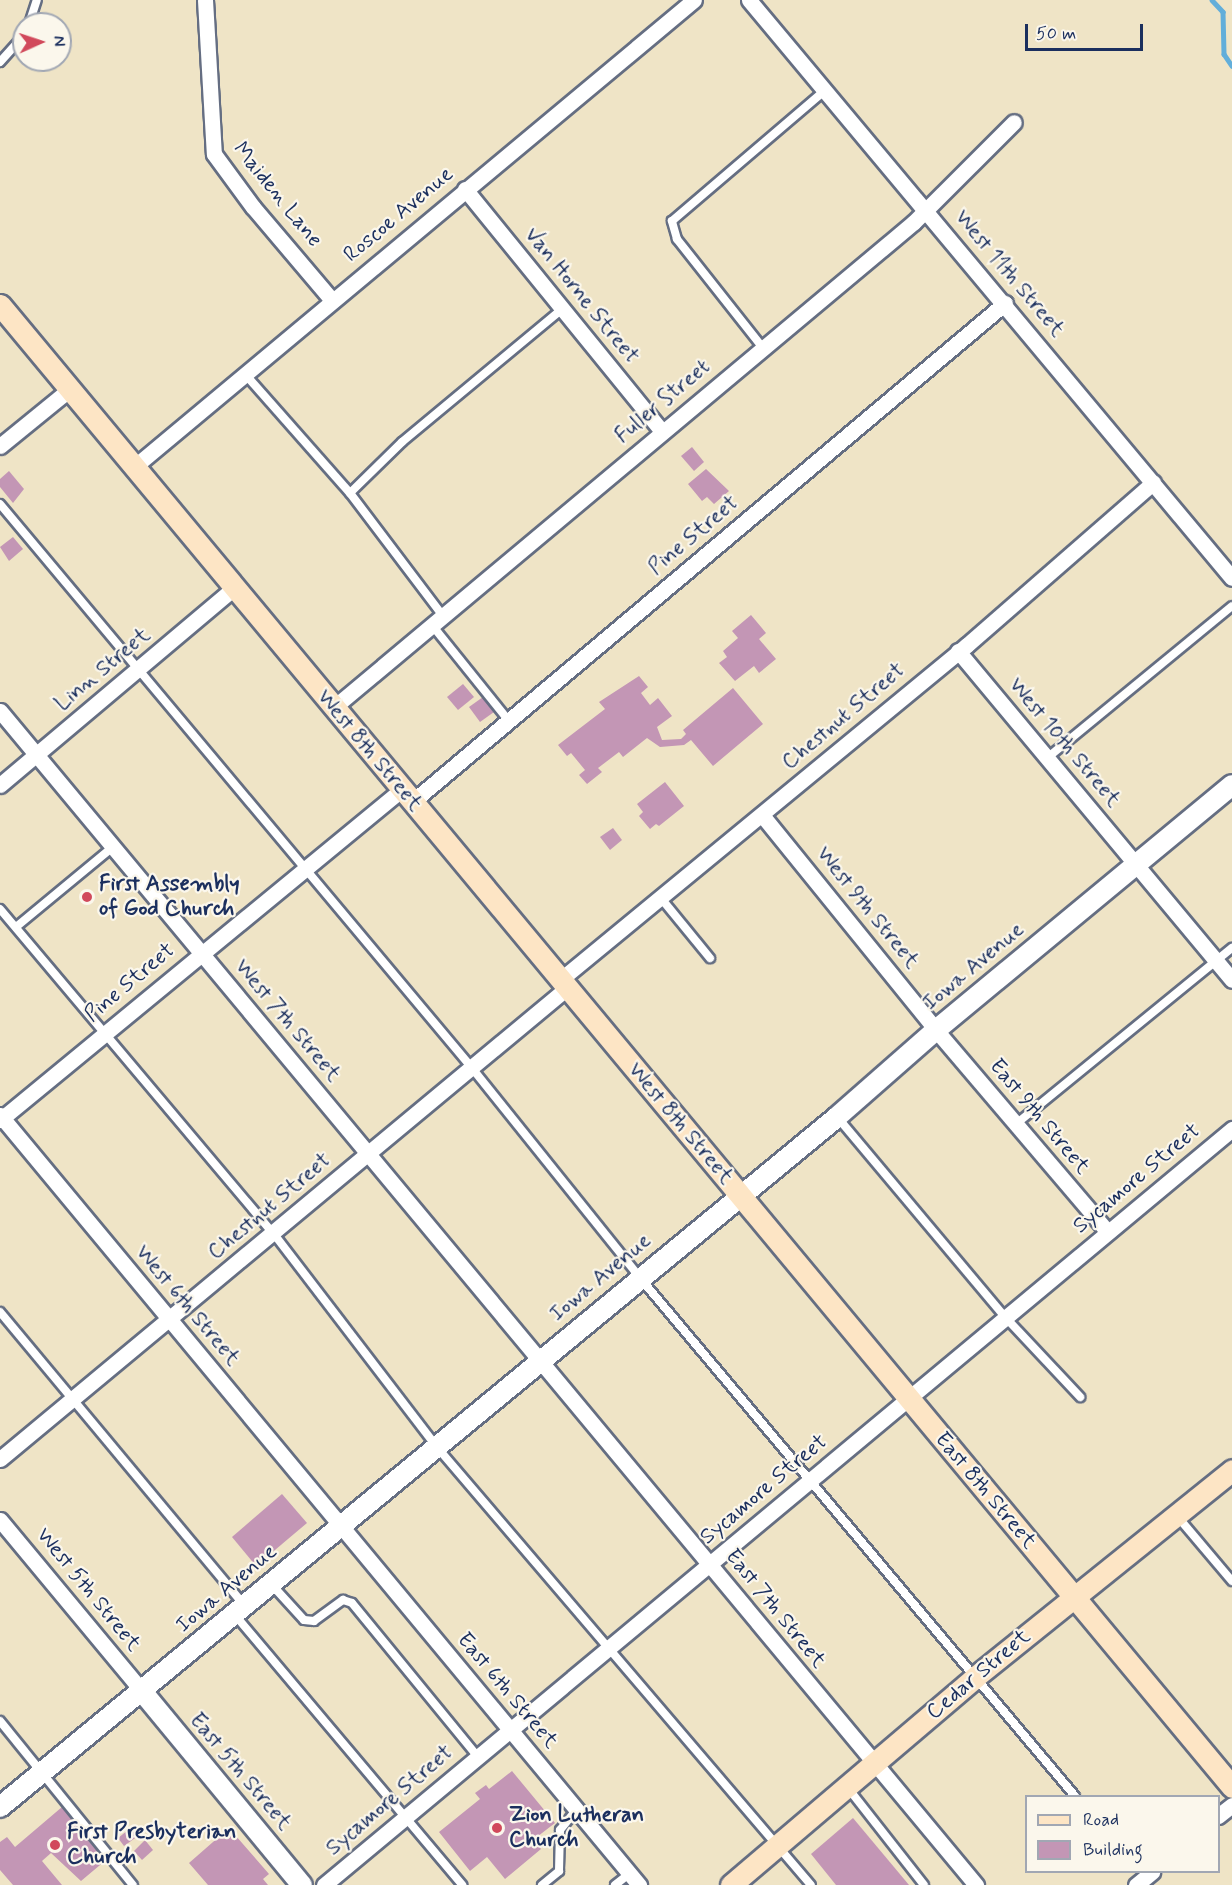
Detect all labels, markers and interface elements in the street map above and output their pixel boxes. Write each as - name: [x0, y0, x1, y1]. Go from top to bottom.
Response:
- north arrow: [12, 12, 72, 72]
- scale bar: [1028, 12, 1146, 50]
- text: 50 m: [1036, 22, 1076, 46]
- text: N: [48, 35, 69, 47]
- street label: Maiden Lane: [227, 137, 327, 253]
- street label: Roscoe Avenue: [339, 162, 459, 268]
- street label: West 11th Street: [948, 205, 1070, 343]
- street label: Van Horne Street: [517, 221, 645, 371]
- street label: Fuller Street: [608, 353, 718, 451]
- street label: Pine Street: [644, 491, 744, 581]
- street label: Linn Street: [50, 622, 156, 718]
- street label: Chestnut Street: [778, 658, 910, 776]
- street label: West 10th Street: [1002, 673, 1126, 813]
- street label: West 8th Street: [310, 685, 428, 817]
- street label: West 9th Street: [810, 842, 924, 974]
- place label: First Assembly of God Church: [99, 871, 240, 922]
- marker: First Assembly of God Church: [80, 890, 94, 904]
- street label: Iowa Avenue: [918, 917, 1030, 1017]
- street label: Pine Street: [80, 938, 180, 1028]
- street label: West 7th Street: [228, 954, 346, 1088]
- street label: East 9th Street: [983, 1054, 1095, 1180]
- street label: West 8th Street: [621, 1058, 739, 1190]
- street label: Sycamore Street: [1068, 1118, 1206, 1240]
- street label: Chestnut Street: [204, 1148, 336, 1266]
- street label: Iowa Avenue: [545, 1228, 657, 1328]
- street label: West 6th Street: [129, 1240, 245, 1372]
- street label: East 8th Street: [928, 1427, 1042, 1555]
- street label: Sycamore Street: [695, 1429, 833, 1551]
- street label: West 5th Street: [30, 1523, 146, 1657]
- street label: Iowa Avenue: [171, 1539, 283, 1639]
- street label: East 7th Street: [719, 1544, 831, 1674]
- street label: Cedar Street: [922, 1624, 1036, 1726]
- street label: East 6th Street: [451, 1628, 563, 1754]
- street label: East 5th Street: [183, 1708, 297, 1836]
- street label: Sycamore Street: [321, 1740, 459, 1862]
- legend: [1025, 1795, 1220, 1873]
- place label: Zion Lutheran Church: [509, 1802, 642, 1854]
- text: Road: [1083, 1808, 1119, 1832]
- place label: First Presbyterian Church: [67, 1819, 236, 1870]
- marker: Zion Lutheran Church: [490, 1821, 504, 1835]
- marker: First Presbyterian Church: [48, 1838, 62, 1852]
- text: Building: [1083, 1838, 1143, 1862]

